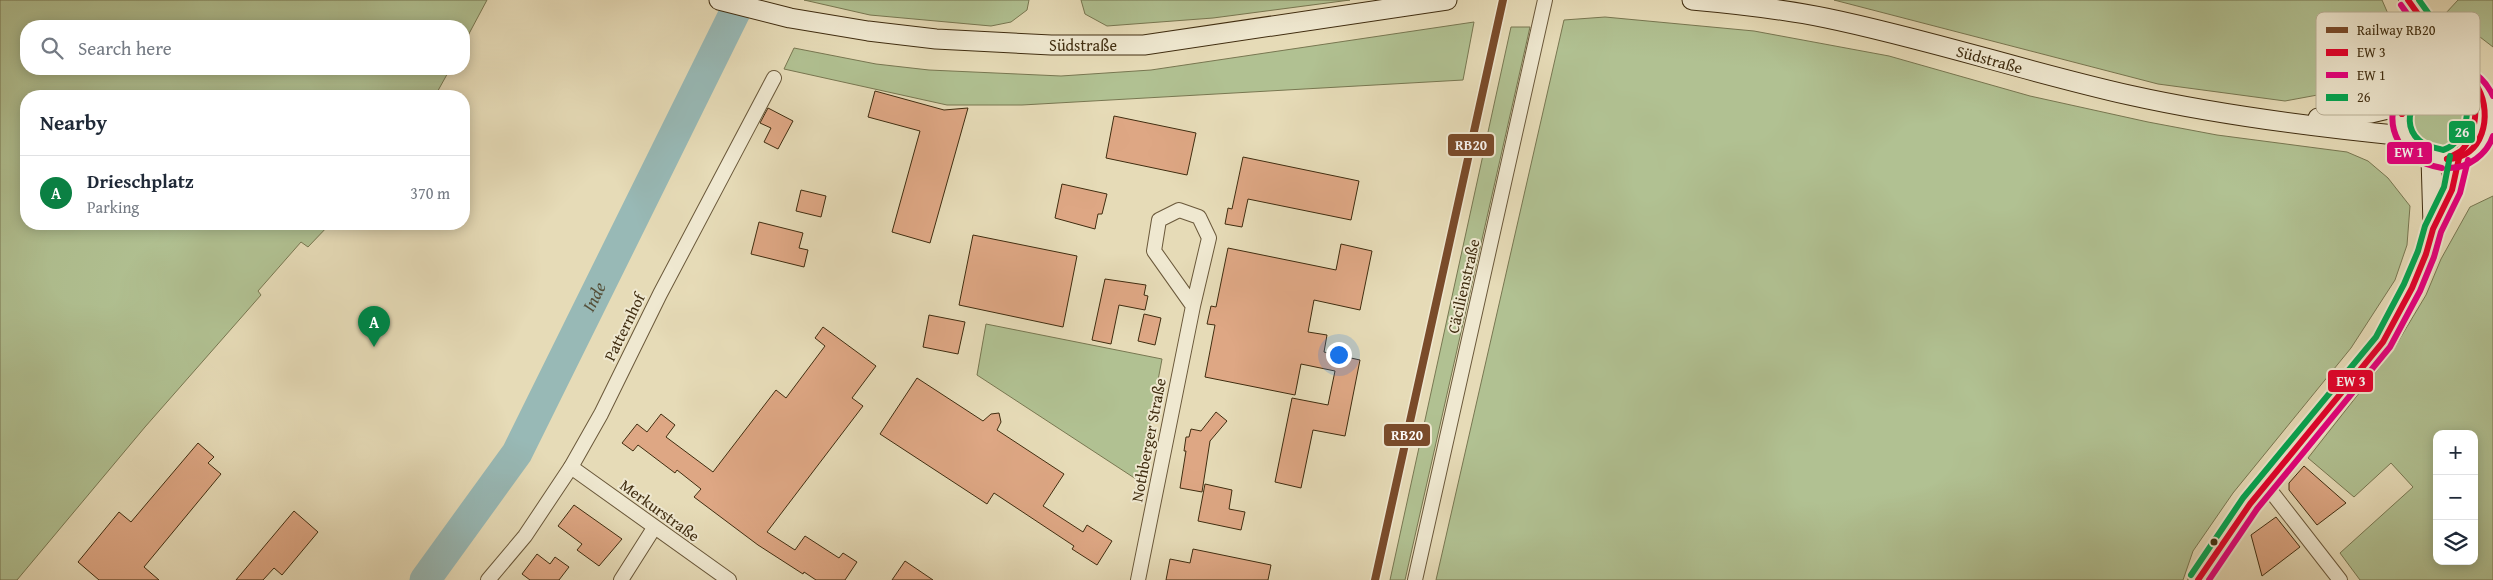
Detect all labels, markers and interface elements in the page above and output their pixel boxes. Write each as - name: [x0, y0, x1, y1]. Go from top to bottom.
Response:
- legend: [2316, 12, 2480, 115]
- search box: [20, 20, 470, 75]
- text: Railway RB20: [2357, 20, 2436, 40]
- street label: Südstraße: [1049, 33, 1117, 57]
- icon: search: [38, 34, 66, 62]
- text: Search here: [78, 34, 172, 62]
- street label: Südstraße: [1954, 39, 2026, 80]
- text: EW 3: [2357, 42, 2386, 62]
- text: EW 1: [2357, 65, 2386, 85]
- text: 26: [2357, 87, 2371, 107]
- text: Nearby: [40, 107, 107, 138]
- line badge: 26: [2448, 120, 2476, 144]
- text: 26: [2455, 122, 2469, 142]
- line badge: RB20: [1447, 133, 1495, 157]
- text: RB20: [1455, 135, 1487, 155]
- line badge: EW 1: [2386, 141, 2433, 165]
- text: EW 1: [2394, 142, 2424, 162]
- text: Drieschplatz: [87, 167, 194, 195]
- text: A: [51, 181, 61, 205]
- text: 370 m: [410, 181, 450, 205]
- text: Parking: [87, 195, 139, 219]
- street label: Cäcilienstraße: [1440, 236, 1486, 336]
- water label: Inde: [575, 277, 613, 316]
- street label: Patternhof: [597, 287, 652, 365]
- pin: A: [358, 306, 390, 347]
- your location: [1326, 342, 1352, 368]
- line badge: EW 3: [2327, 369, 2374, 393]
- text: EW 3: [2336, 371, 2366, 391]
- street label: Nothberger Straße: [1124, 376, 1172, 504]
- line badge: RB20: [1383, 423, 1431, 447]
- text: RB20: [1391, 425, 1423, 445]
- map controls: [2433, 430, 2478, 565]
- button: +: [2433, 430, 2478, 475]
- street label: Merkurstraße: [615, 473, 705, 547]
- button: −: [2433, 475, 2478, 520]
- button: layers: [2433, 520, 2478, 565]
- unlabelled marker: [2209, 537, 2219, 547]

